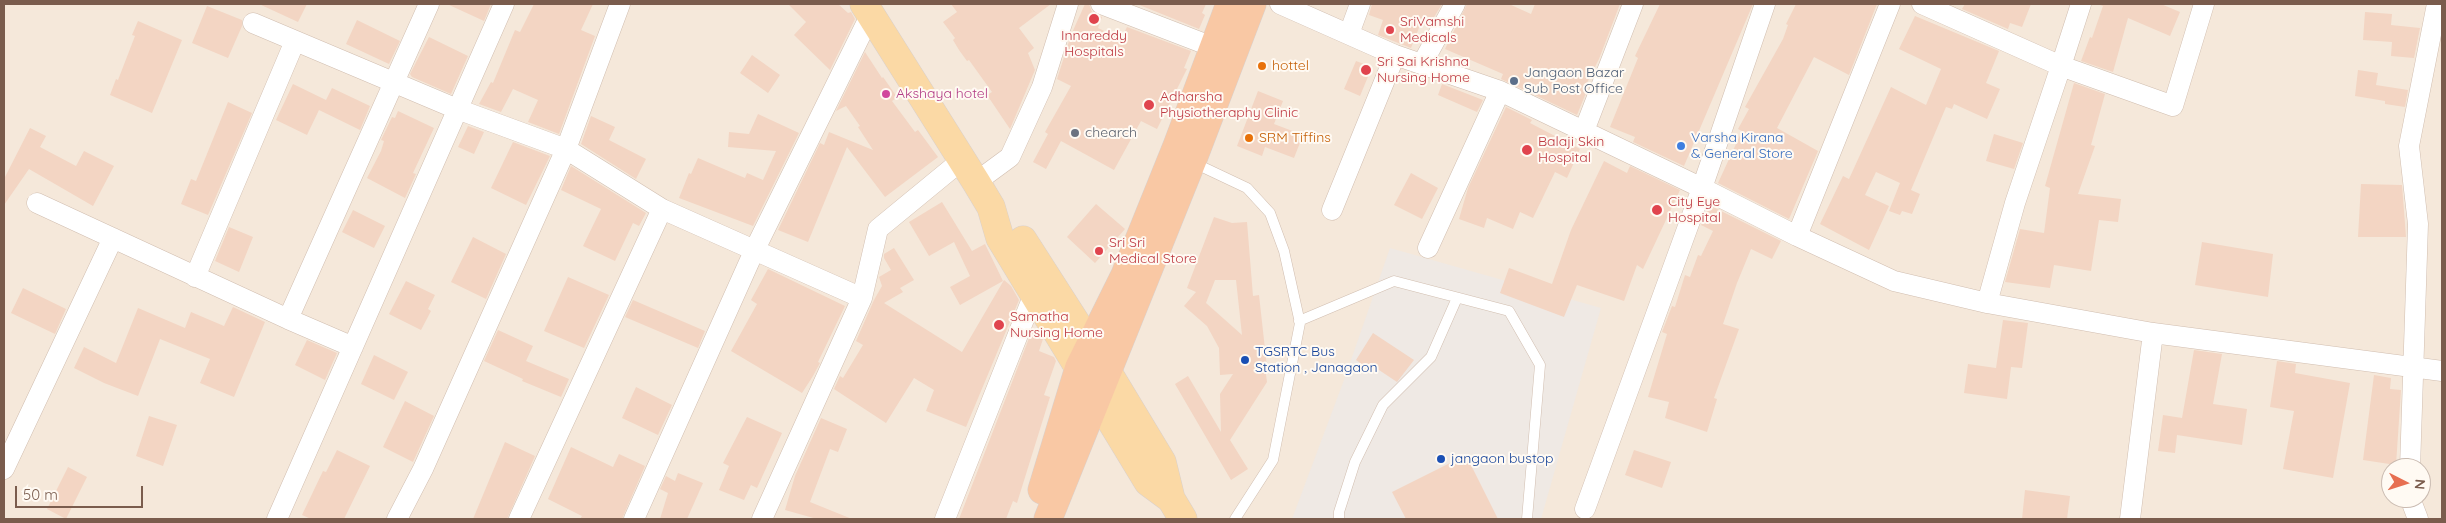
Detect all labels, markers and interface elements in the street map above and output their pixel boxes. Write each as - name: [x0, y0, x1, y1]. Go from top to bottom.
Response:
- marker: Innareddy Hospitals: [1087, 12, 1101, 26]
- place label: SriVamshi Medicals: [1400, 14, 1464, 46]
- marker: SriVamshi Medicals: [1384, 24, 1396, 36]
- place label: Innareddy Hospitals: [1061, 28, 1127, 60]
- place label: Sri Sai Krishna Nursing Home: [1377, 54, 1470, 86]
- place label: hottel: [1272, 58, 1309, 74]
- marker: hottel: [1256, 60, 1268, 72]
- marker: Sri Sai Krishna Nursing Home: [1359, 63, 1373, 77]
- place label: Jangaon Bazar Sub Post Office: [1524, 65, 1624, 98]
- marker: Jangaon Bazar Sub Post Office: [1508, 75, 1520, 87]
- place label: Akshaya hotel: [896, 86, 988, 102]
- marker: Akshaya hotel: [880, 88, 892, 100]
- place label: Adharsha Physiotheraphy Clinic: [1160, 89, 1298, 121]
- marker: Adharsha Physiotheraphy Clinic: [1142, 98, 1156, 112]
- place label: chearch: [1085, 125, 1137, 141]
- marker: chearch: [1069, 127, 1081, 139]
- place label: SRM Tiffins: [1259, 130, 1331, 146]
- place label: Varsha Kirana & General Store: [1691, 130, 1793, 162]
- marker: SRM Tiffins: [1243, 132, 1255, 144]
- place label: Balaji Skin Hospital: [1538, 134, 1604, 166]
- marker: Varsha Kirana & General Store: [1675, 140, 1687, 152]
- marker: Balaji Skin Hospital: [1520, 143, 1534, 157]
- place label: City Eye Hospital: [1668, 194, 1721, 226]
- marker: City Eye Hospital: [1650, 203, 1664, 217]
- place label: Sri Sri Medical Store: [1109, 235, 1197, 268]
- marker: Sri Sri Medical Store: [1093, 245, 1105, 257]
- place label: Samatha Nursing Home: [1010, 309, 1103, 342]
- marker: Samatha Nursing Home: [992, 318, 1006, 332]
- place label: TGSRTC Bus Station , Janagaon: [1255, 344, 1378, 377]
- marker: TGSRTC Bus Station , Janagaon: [1239, 354, 1251, 366]
- place label: jangaon bustop: [1451, 451, 1554, 467]
- marker: jangaon bustop: [1435, 453, 1447, 465]
- north arrow: [2381, 458, 2431, 508]
- scale bar: [18, 476, 145, 508]
- text: N: [2411, 478, 2429, 490]
- text: 50 m: [23, 485, 58, 504]

